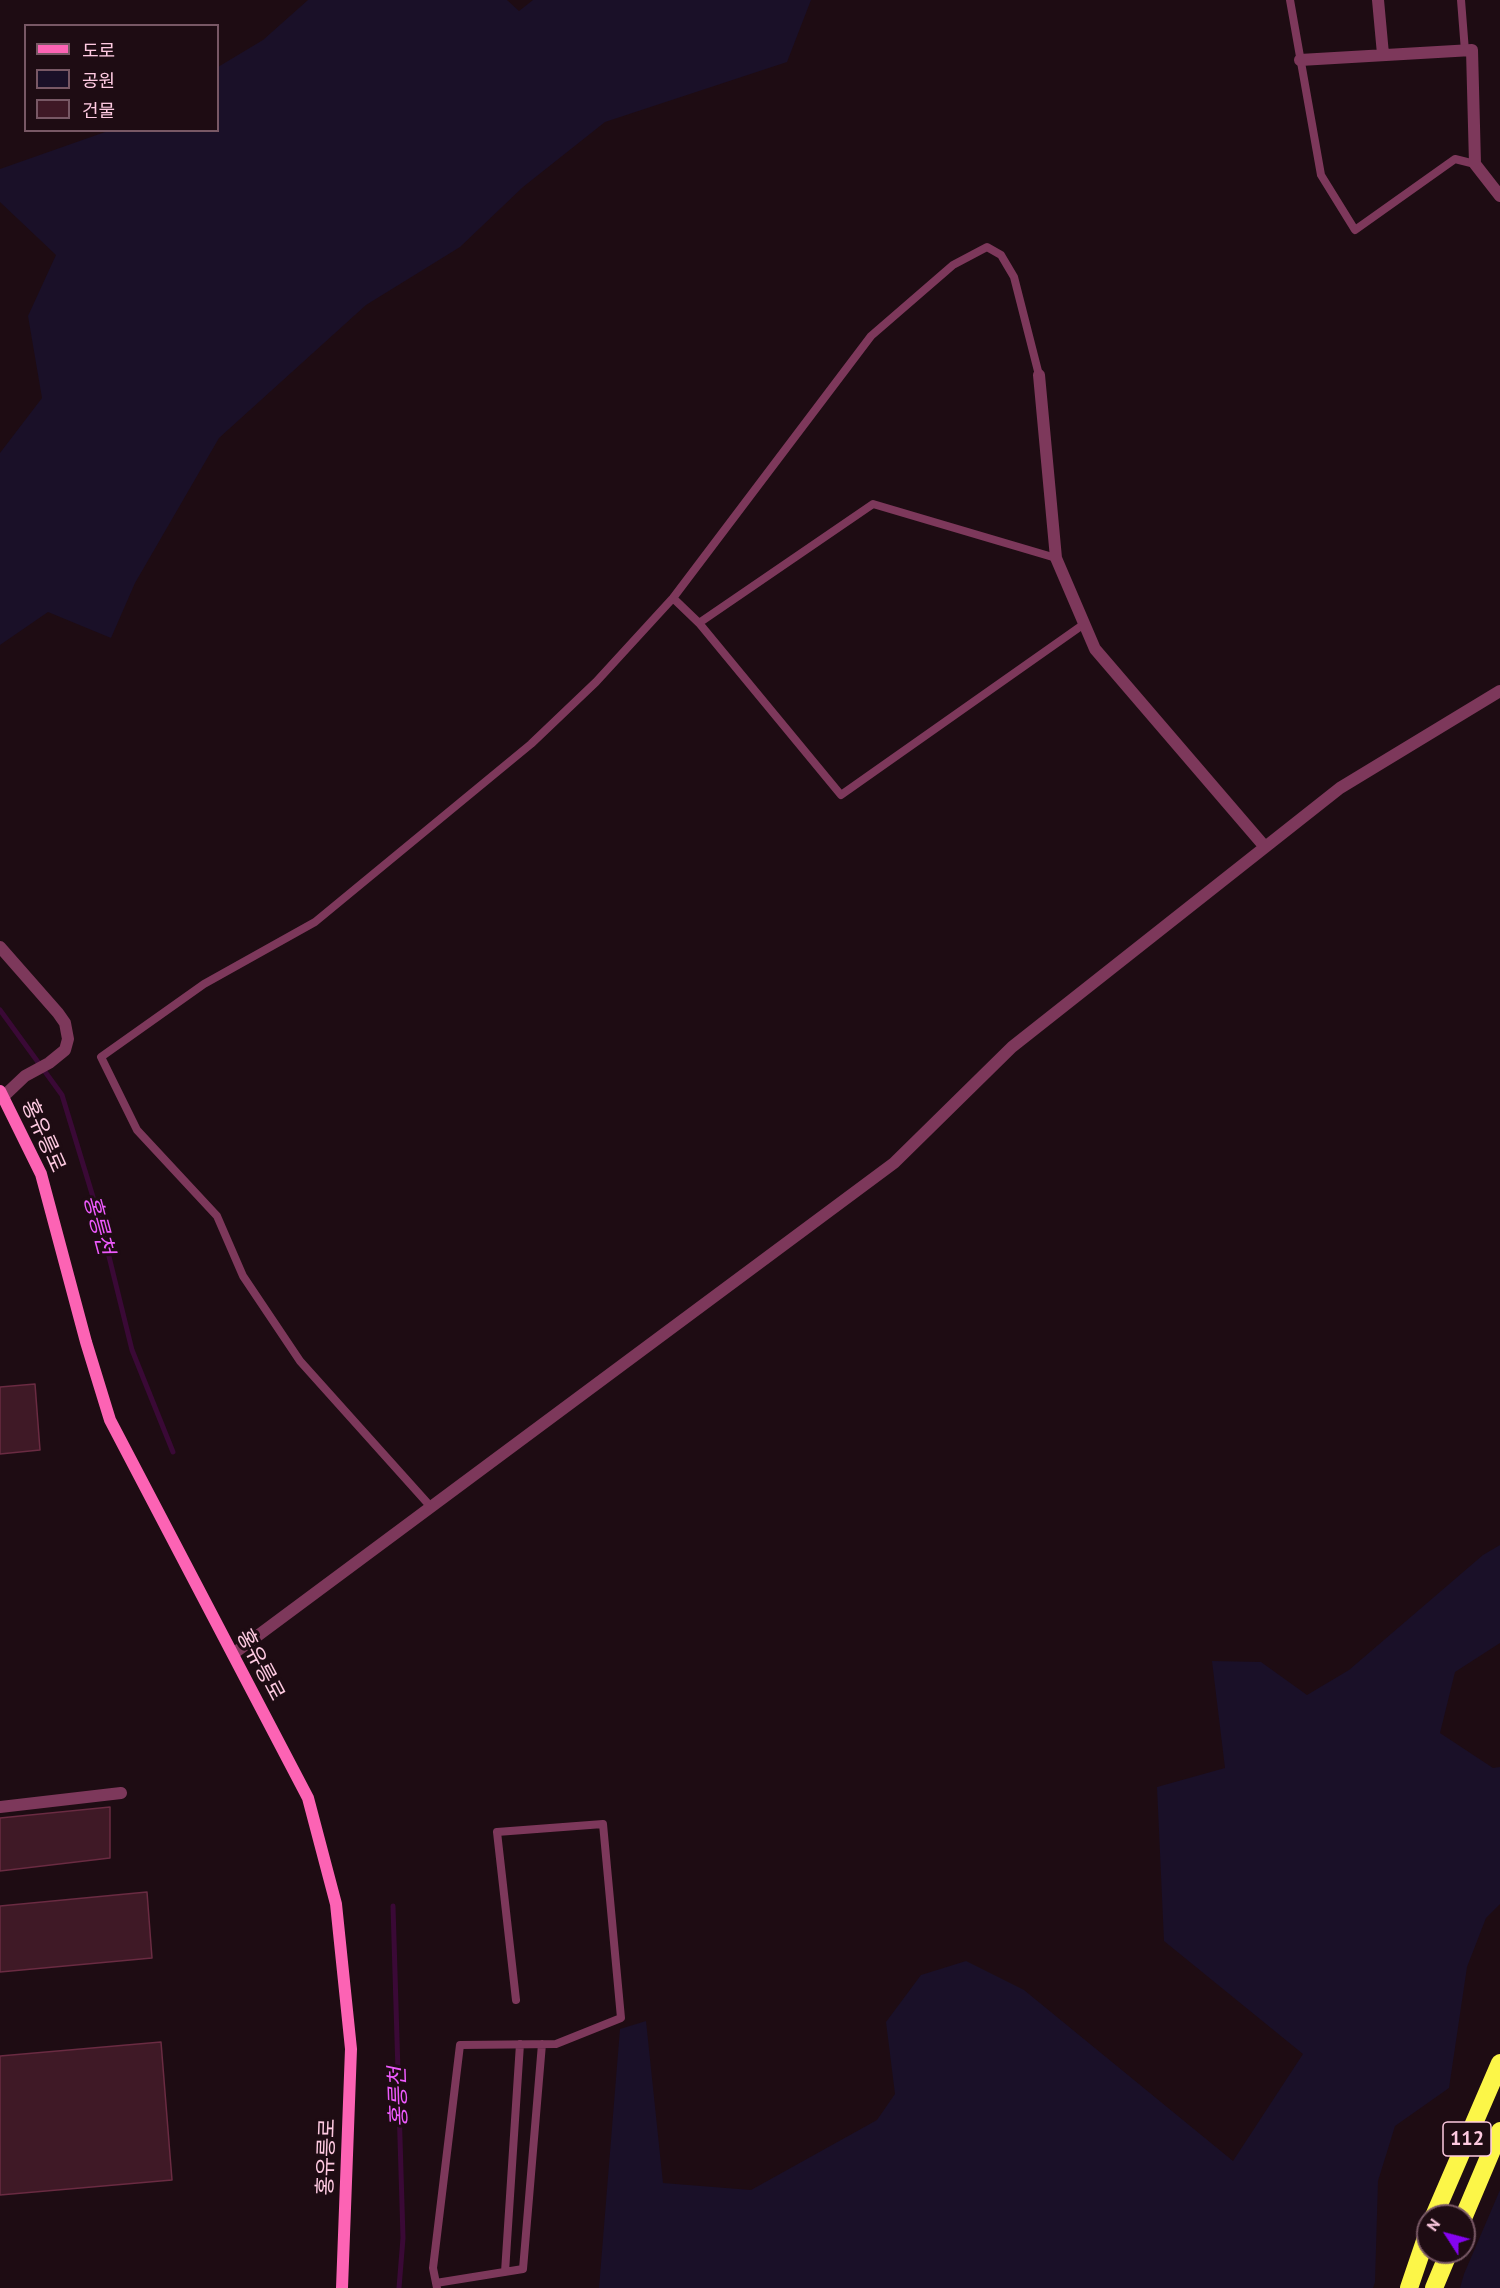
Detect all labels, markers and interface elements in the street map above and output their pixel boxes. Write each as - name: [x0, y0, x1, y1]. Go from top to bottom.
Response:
- legend: [24, 24, 219, 132]
- text: 도로: [82, 39, 115, 62]
- text: 공원: [82, 69, 115, 92]
- text: 건물: [82, 99, 115, 122]
- street label: 홍유릉로: [16, 1096, 70, 1176]
- water label: 홍릉천: [77, 1192, 119, 1258]
- street label: 홍유릉로: [231, 1625, 289, 1705]
- water label: 홍릉천: [385, 2066, 413, 2128]
- street label: 홍유릉로: [313, 2118, 341, 2196]
- road number: 112: [1443, 2122, 1491, 2156]
- north arrow: [1416, 2204, 1476, 2264]
- text: N: [1422, 2214, 1444, 2235]

